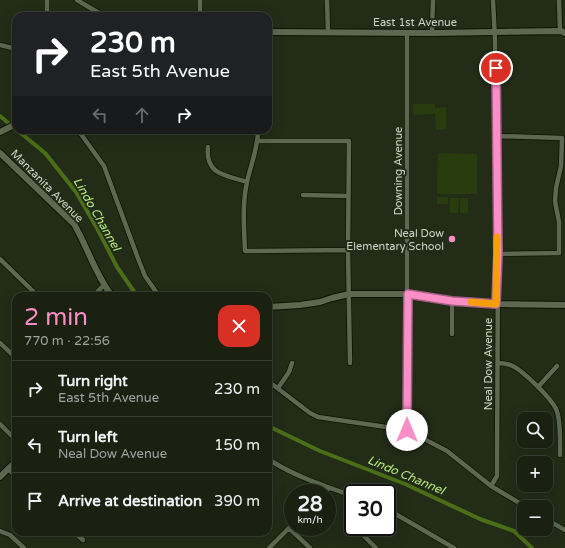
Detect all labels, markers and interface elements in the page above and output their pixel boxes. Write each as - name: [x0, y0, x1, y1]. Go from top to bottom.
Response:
- street label: East 1st Avenue: [373, 16, 457, 29]
- text: 230 m: [90, 26, 176, 60]
- icon: right: [24, 28, 76, 80]
- pin: [479, 51, 513, 85]
- icon: arrive: [485, 57, 507, 79]
- text: East 5th Avenue: [90, 60, 230, 82]
- icon: left: [89, 104, 111, 126]
- icon: ahead: [131, 104, 153, 126]
- icon: right: [173, 104, 195, 126]
- street label: Downing Avenue: [392, 127, 405, 215]
- street label: Manzanita Avenue: [8, 147, 86, 225]
- water label: Lindo Channel: [70, 175, 125, 255]
- place label: Neal Dow Elementary School: [346, 227, 444, 253]
- marker: Neal Dow Elementary School: [447, 234, 457, 244]
- text: 2 min: [24, 303, 88, 332]
- button: close: [218, 305, 260, 347]
- street label: Neal Dow Avenue: [482, 318, 495, 410]
- text: 770 m · 22:56: [24, 333, 110, 349]
- text: Turn right: [58, 372, 128, 390]
- icon: right: [24, 378, 46, 400]
- text: 230 m: [214, 380, 260, 398]
- text: East 5th Avenue: [58, 390, 159, 406]
- position arrow: [386, 409, 428, 451]
- map controls: [517, 412, 553, 536]
- button: search: [517, 412, 553, 448]
- text: Turn left: [58, 428, 118, 446]
- icon: left: [24, 434, 46, 456]
- text: 150 m: [214, 436, 260, 454]
- text: Neal Dow Avenue: [58, 446, 167, 462]
- water label: Lindo Channel: [366, 453, 448, 498]
- button: +: [517, 456, 553, 492]
- speed limit sign: 30: [344, 484, 396, 536]
- icon: arrive: [24, 490, 46, 512]
- text: Arrive at destination: [58, 492, 202, 510]
- text: 390 m: [214, 492, 260, 510]
- text: 28: [297, 493, 323, 517]
- button: −: [517, 500, 553, 536]
- text: km/h: [297, 514, 323, 526]

